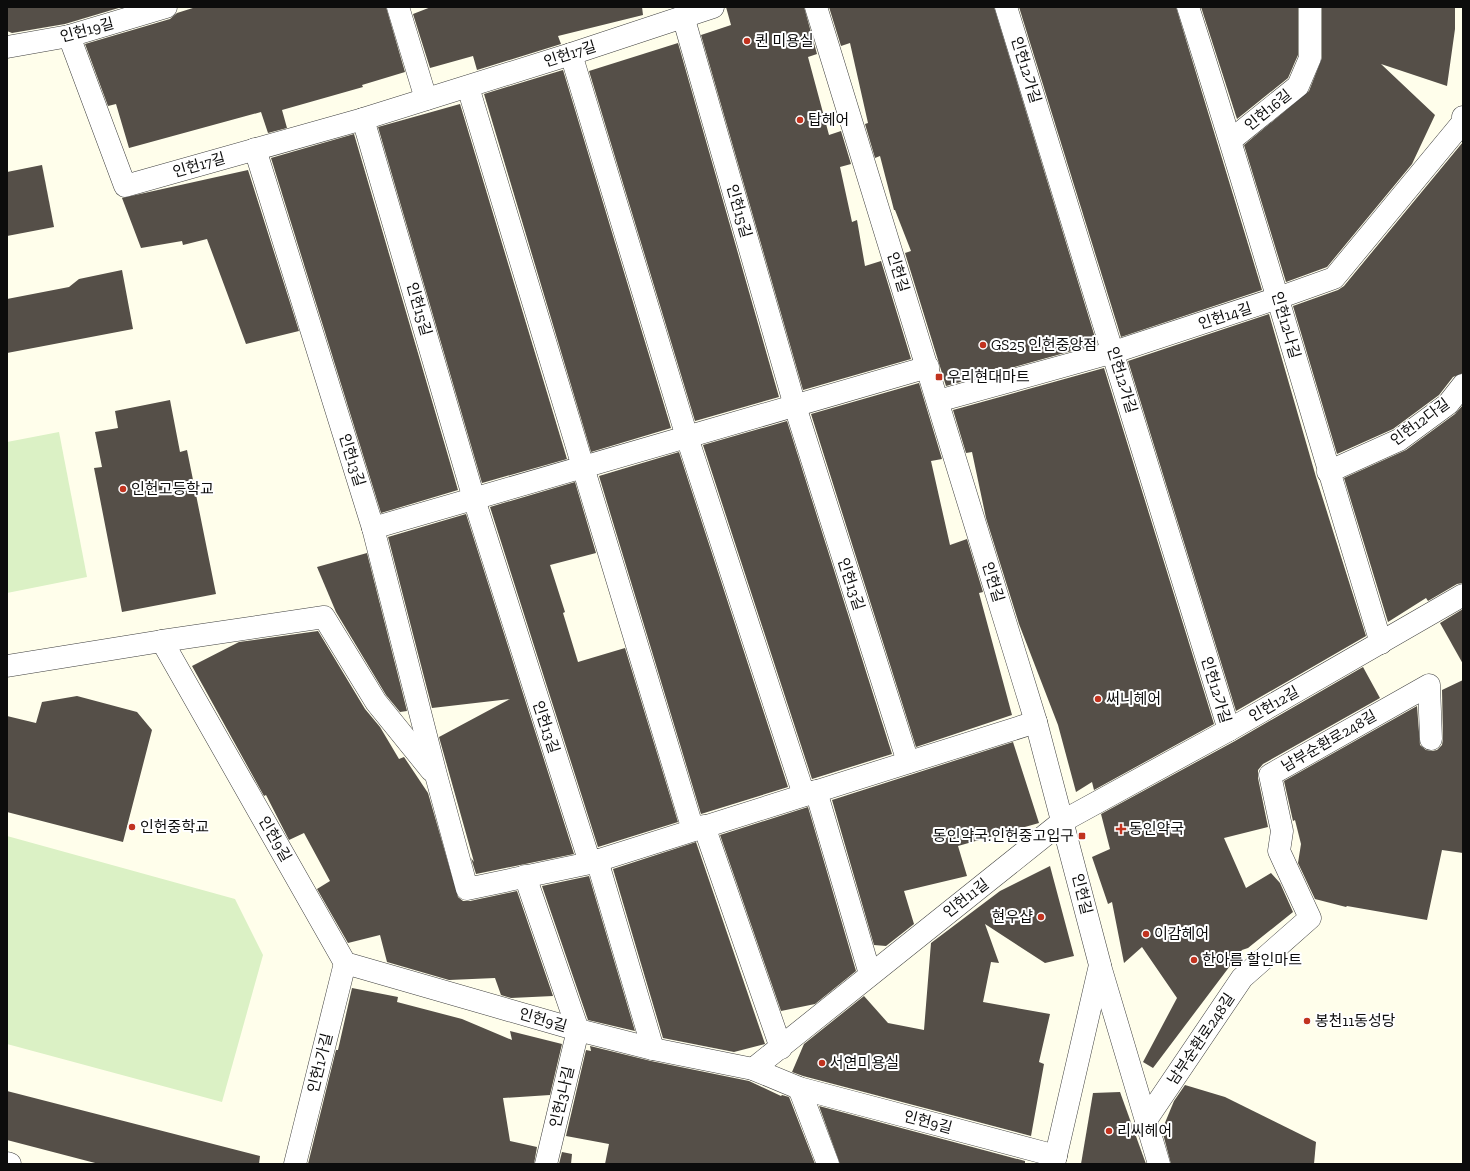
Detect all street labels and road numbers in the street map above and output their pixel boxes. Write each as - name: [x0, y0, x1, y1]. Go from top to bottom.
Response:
- street label: 인헌19길: [58, 14, 116, 46]
- street label: 인헌12가길: [1007, 35, 1045, 105]
- street label: 인헌17길: [542, 37, 598, 71]
- street label: 인헌16길: [1241, 86, 1295, 134]
- street label: 인헌17길: [171, 149, 227, 181]
- street label: 인헌15길: [723, 182, 755, 240]
- street label: 인헌길: [883, 250, 913, 294]
- street label: 인헌15길: [403, 280, 435, 338]
- street label: 인헌12나길: [1268, 289, 1304, 361]
- street label: 인헌14길: [1196, 299, 1254, 333]
- street label: 인헌12가길: [1103, 345, 1141, 415]
- street label: 인헌12다길: [1387, 395, 1453, 449]
- street label: 인헌13길: [335, 431, 369, 489]
- street label: 인헌13길: [834, 555, 868, 613]
- street label: 인헌길: [978, 560, 1008, 604]
- street label: 인헌12가길: [1197, 655, 1235, 725]
- street label: 인헌12길: [1246, 682, 1302, 726]
- street label: 인헌13길: [529, 698, 563, 756]
- street label: 남부순환로248길: [1278, 707, 1380, 775]
- street label: 인헌9길: [255, 813, 295, 865]
- street label: 인헌길: [1068, 872, 1096, 916]
- street label: 인헌11길: [940, 875, 992, 921]
- street label: 남부순환로248길: [1164, 990, 1238, 1088]
- street label: 인헌9길: [517, 1005, 569, 1035]
- street label: 인헌1가길: [304, 1031, 336, 1095]
- street label: 인헌3나길: [546, 1065, 578, 1129]
- street label: 인헌9길: [902, 1107, 954, 1137]

